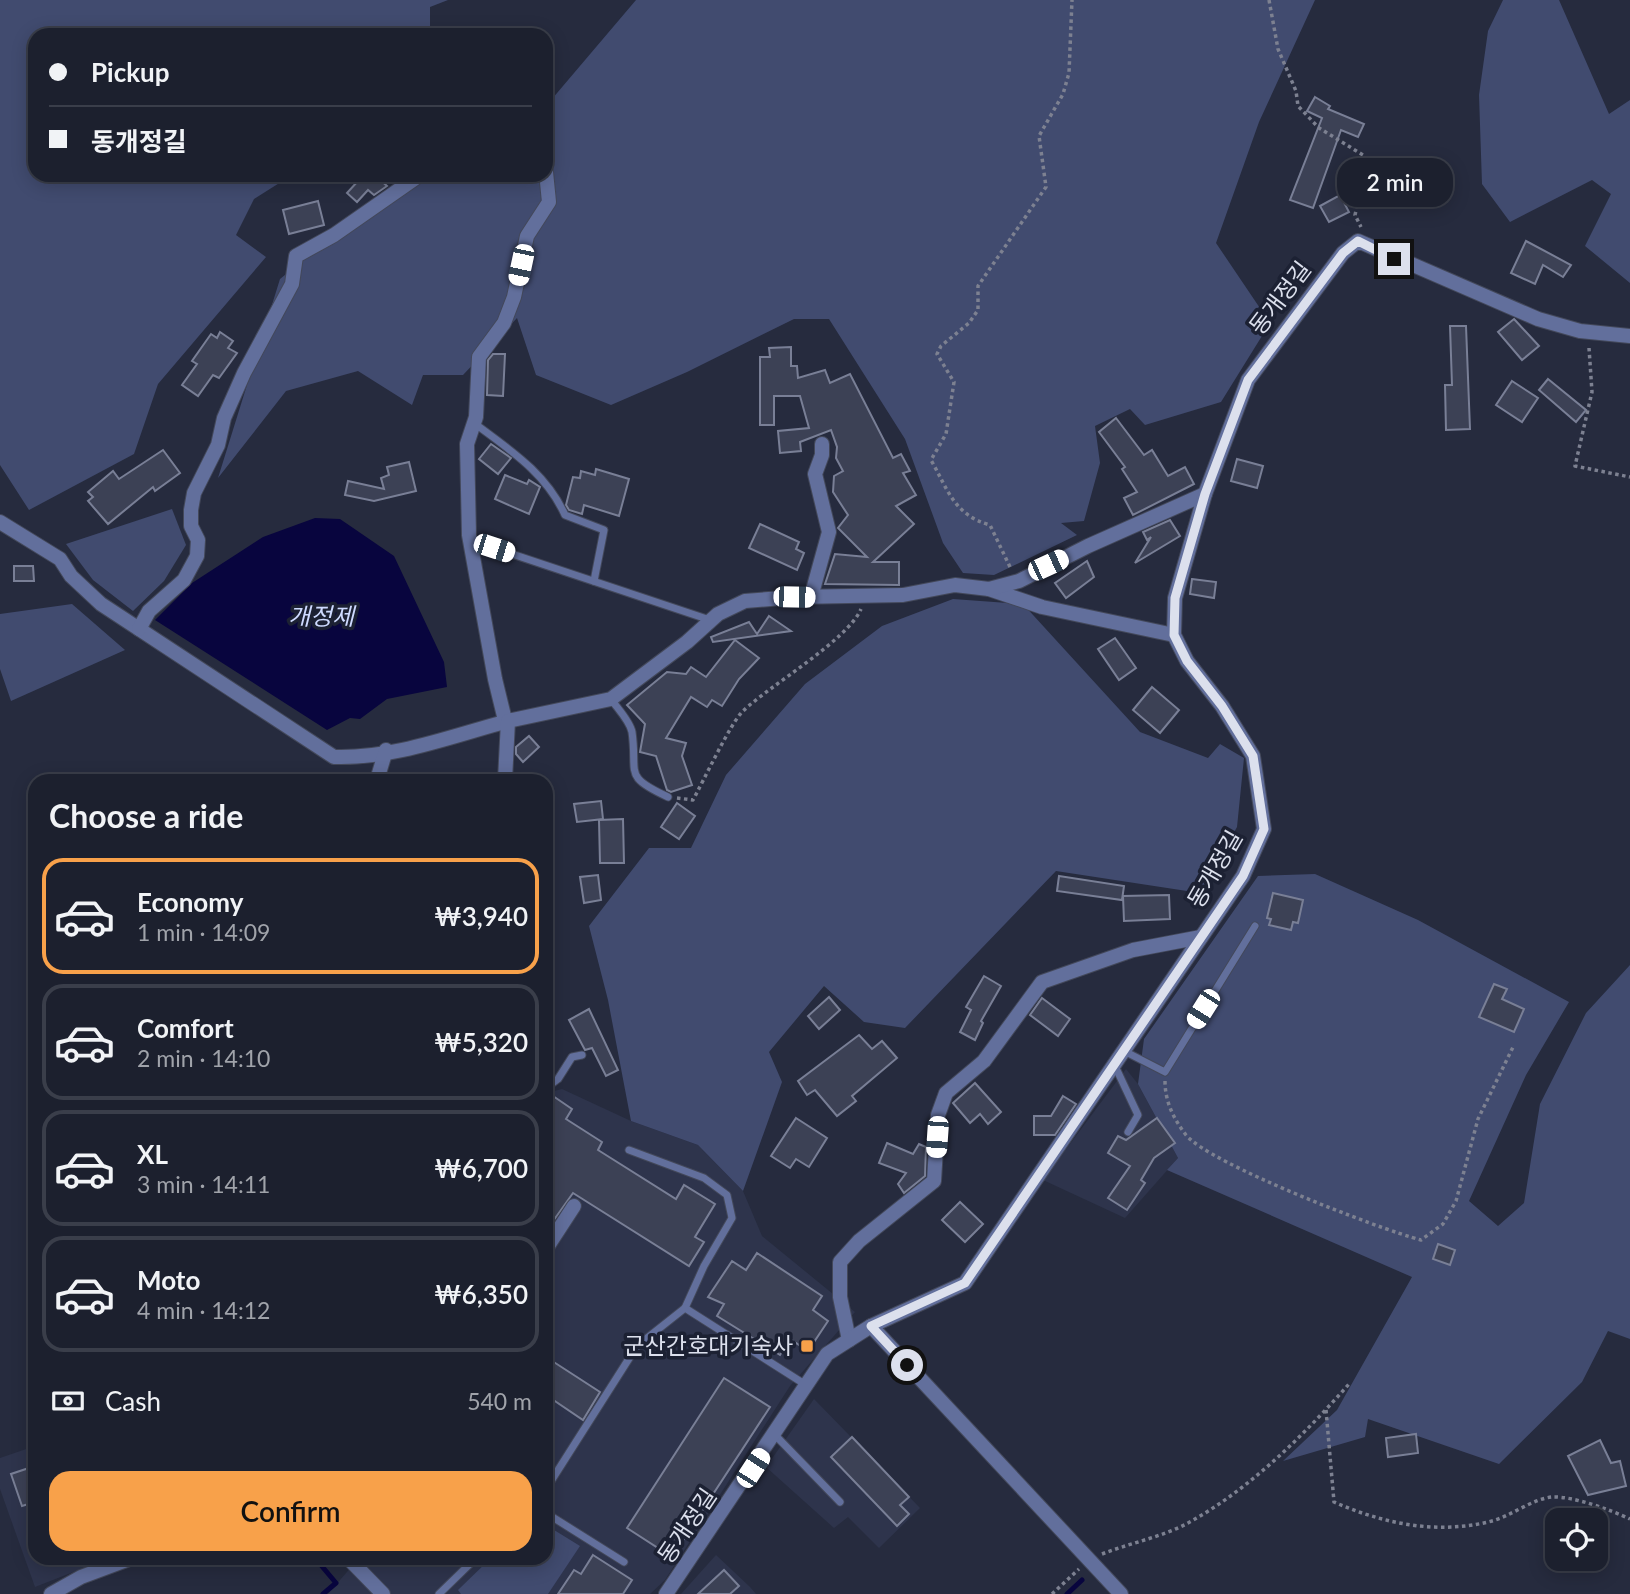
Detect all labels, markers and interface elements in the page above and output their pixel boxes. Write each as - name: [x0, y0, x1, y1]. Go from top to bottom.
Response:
- text: Pickup: [91, 56, 170, 88]
- text: 동개정길: [91, 125, 187, 157]
- callout: 2 min: [1336, 158, 1452, 206]
- text: 2 min: [1367, 168, 1423, 196]
- car: [507, 242, 536, 288]
- route end: [1378, 243, 1410, 275]
- street label: 동개정길: [1243, 255, 1316, 340]
- car: [471, 532, 518, 564]
- car: [1025, 547, 1072, 583]
- car: [773, 586, 816, 608]
- water label: 개정제: [288, 601, 357, 630]
- text: Choose a ride: [49, 796, 243, 835]
- street label: 동개정길: [1181, 825, 1247, 912]
- icon: car: [53, 885, 116, 948]
- text: Economy: [137, 886, 243, 918]
- text: ₩3,940: [434, 900, 528, 932]
- text: 1 min · 14:09: [137, 918, 270, 946]
- car: [1183, 986, 1224, 1032]
- icon: car: [53, 1011, 116, 1074]
- text: Comfort: [137, 1012, 234, 1044]
- text: ₩5,320: [434, 1026, 528, 1058]
- text: 2 min · 14:10: [137, 1044, 270, 1072]
- car: [926, 1115, 949, 1159]
- icon: car: [53, 1137, 116, 1200]
- text: XL: [137, 1138, 168, 1170]
- text: ₩6,700: [434, 1152, 528, 1184]
- text: 3 min · 14:11: [137, 1170, 270, 1198]
- icon: car: [53, 1263, 116, 1326]
- text: Moto: [137, 1264, 200, 1296]
- text: ₩6,350: [434, 1278, 528, 1310]
- text: 4 min · 14:12: [137, 1296, 270, 1324]
- place label: 군산간호대기숙사: [624, 1331, 793, 1359]
- marker: 군산간호대기숙사: [799, 1338, 815, 1354]
- route start: [891, 1349, 923, 1381]
- icon: cash: [49, 1382, 87, 1420]
- text: Cash: [105, 1385, 161, 1417]
- text: 540 m: [467, 1387, 532, 1415]
- car: [733, 1445, 774, 1491]
- button: Confirm: [49, 1471, 532, 1551]
- street label: 동개정길: [651, 1483, 721, 1568]
- map controls: [1545, 1508, 1608, 1571]
- button: locate: [1545, 1508, 1608, 1571]

